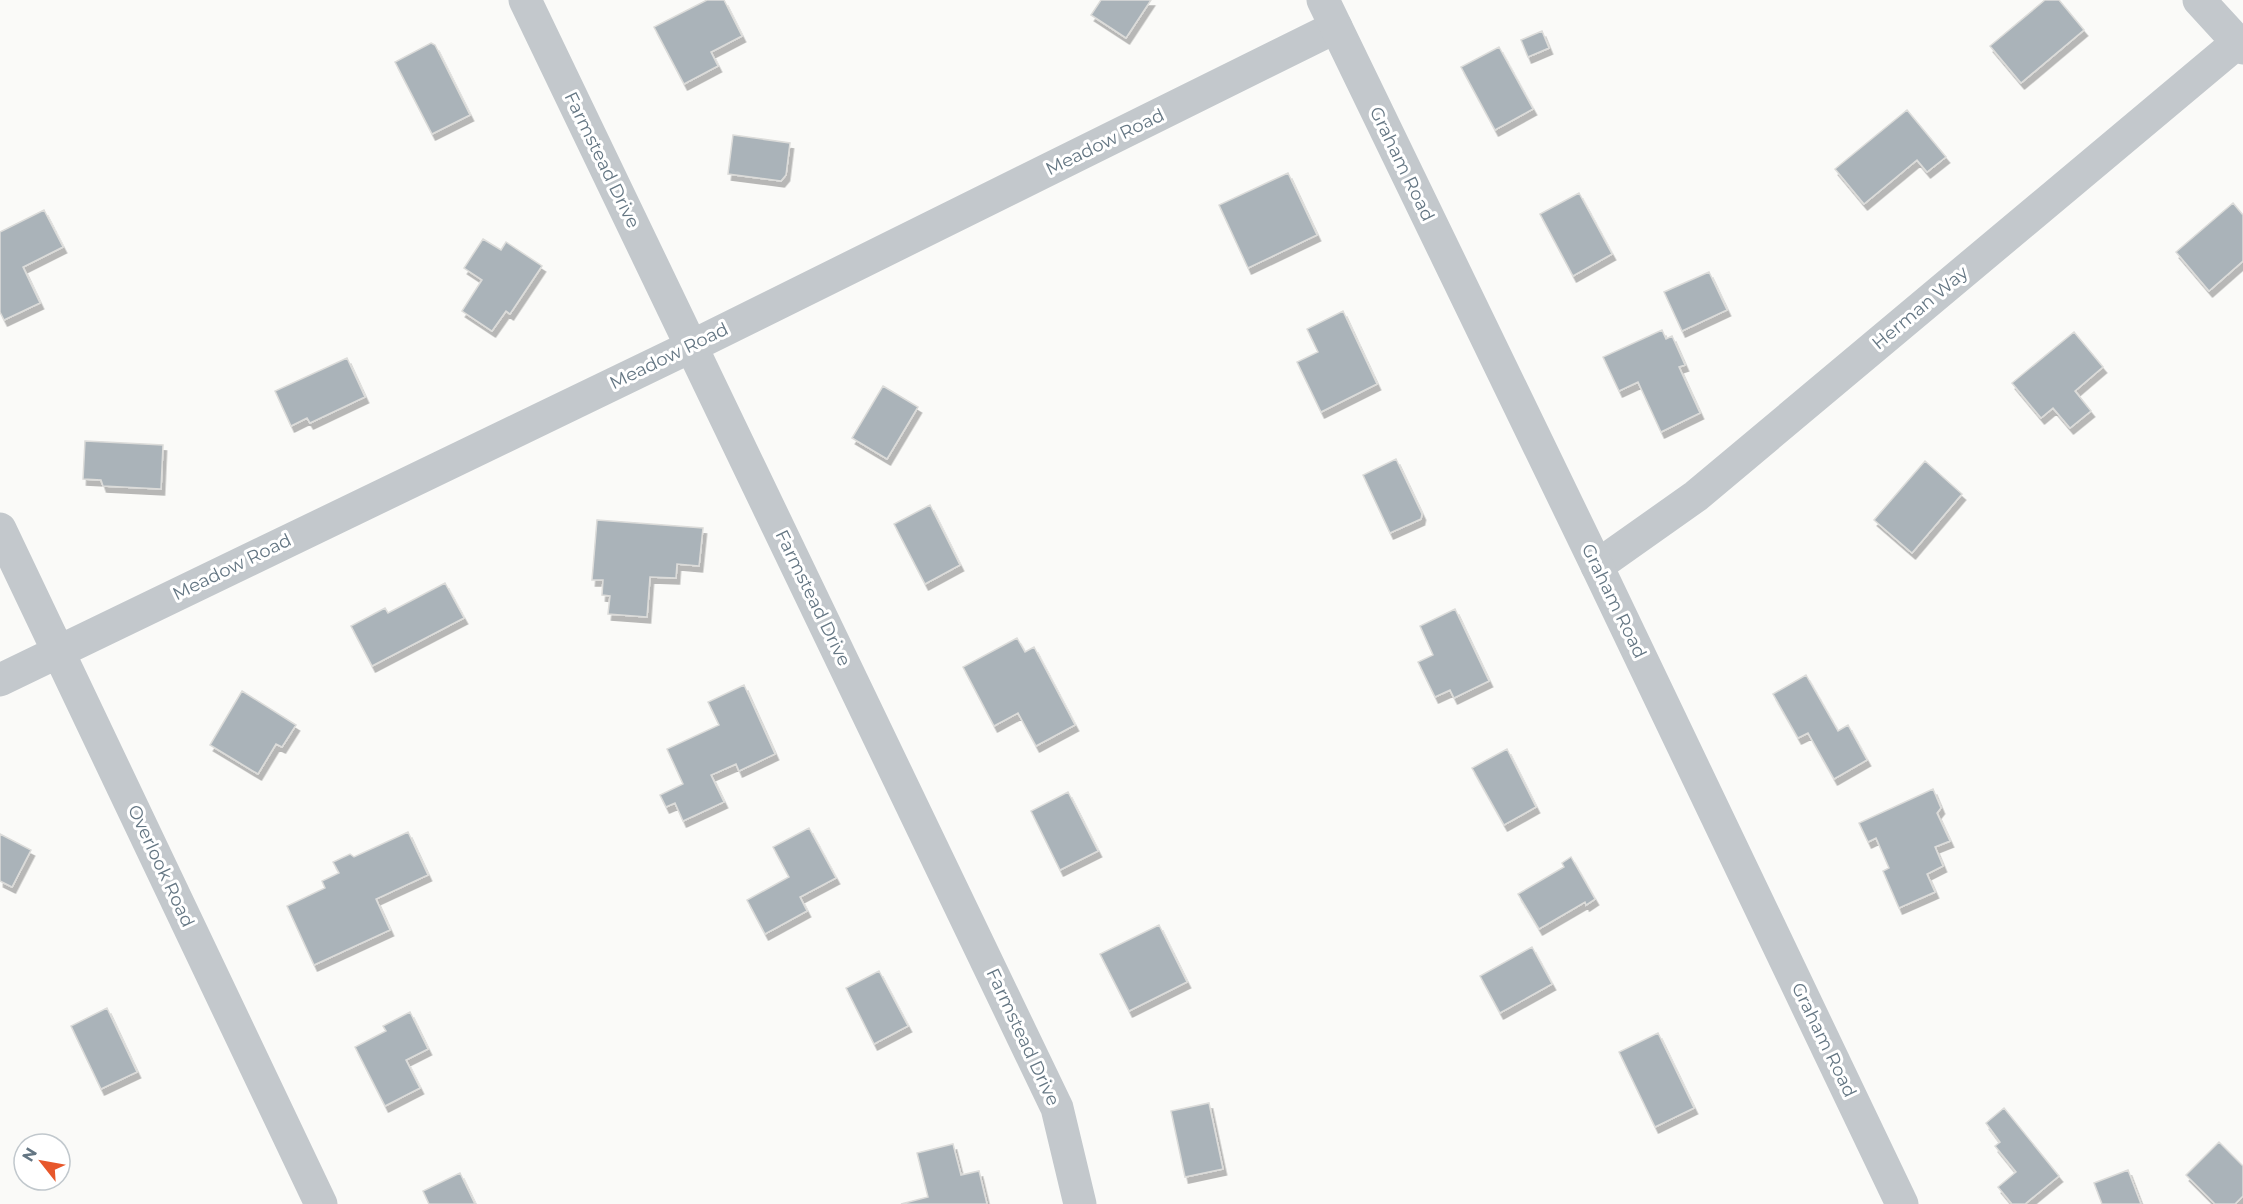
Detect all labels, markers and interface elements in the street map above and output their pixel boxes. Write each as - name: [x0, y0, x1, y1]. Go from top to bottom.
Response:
- street label: Farmstead Drive: [559, 88, 645, 232]
- street label: Graham Road: [1365, 103, 1439, 225]
- street label: Meadow Road: [1042, 104, 1168, 180]
- street label: Herman Way: [1868, 261, 1973, 354]
- street label: Meadow Road: [606, 318, 732, 394]
- street label: Farmstead Drive: [770, 526, 856, 670]
- street label: Meadow Road: [169, 529, 295, 605]
- street label: Graham Road: [1577, 540, 1651, 662]
- street label: Overlook Road: [123, 801, 199, 931]
- street label: Farmstead Drive: [982, 965, 1064, 1109]
- street label: Graham Road: [1787, 979, 1861, 1101]
- north arrow: [12, 1132, 72, 1192]
- text: N: [18, 1144, 41, 1165]

